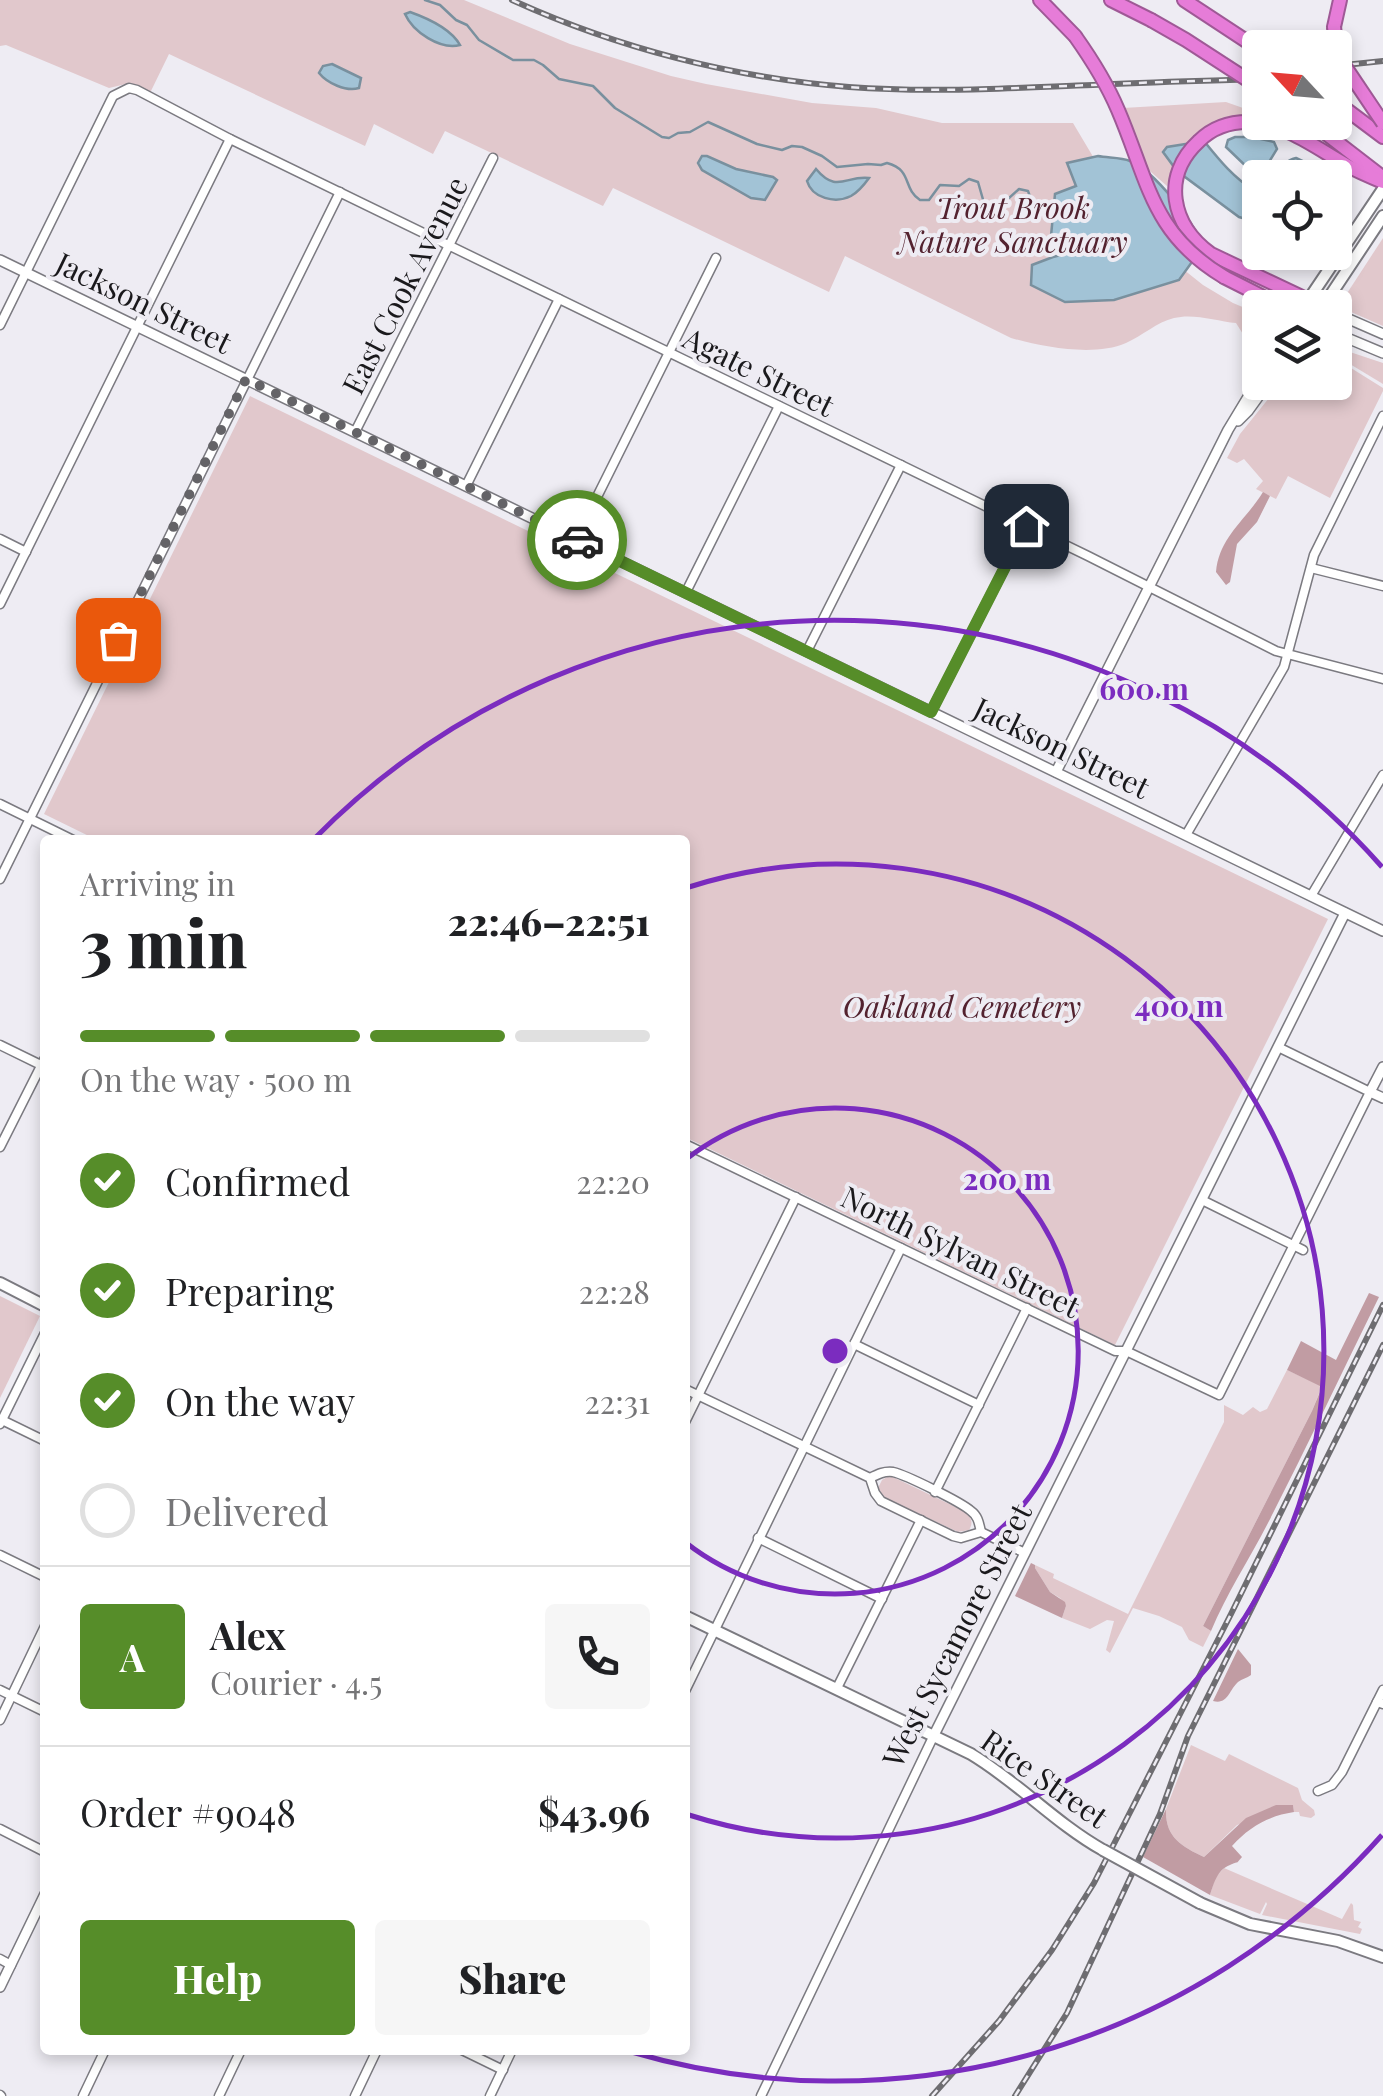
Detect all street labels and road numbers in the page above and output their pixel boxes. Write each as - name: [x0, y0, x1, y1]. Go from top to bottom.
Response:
- street label: East Cook Avenue: [332, 169, 476, 401]
- street label: Jackson Street: [49, 242, 239, 362]
- street label: Agate Street: [676, 317, 841, 425]
- street label: Jackson Street: [967, 687, 1157, 807]
- street label: North Sylvan Street: [835, 1176, 1087, 1326]
- street label: West Sycamore Street: [872, 1496, 1040, 1775]
- street label: Rice Street: [974, 1720, 1117, 1836]

